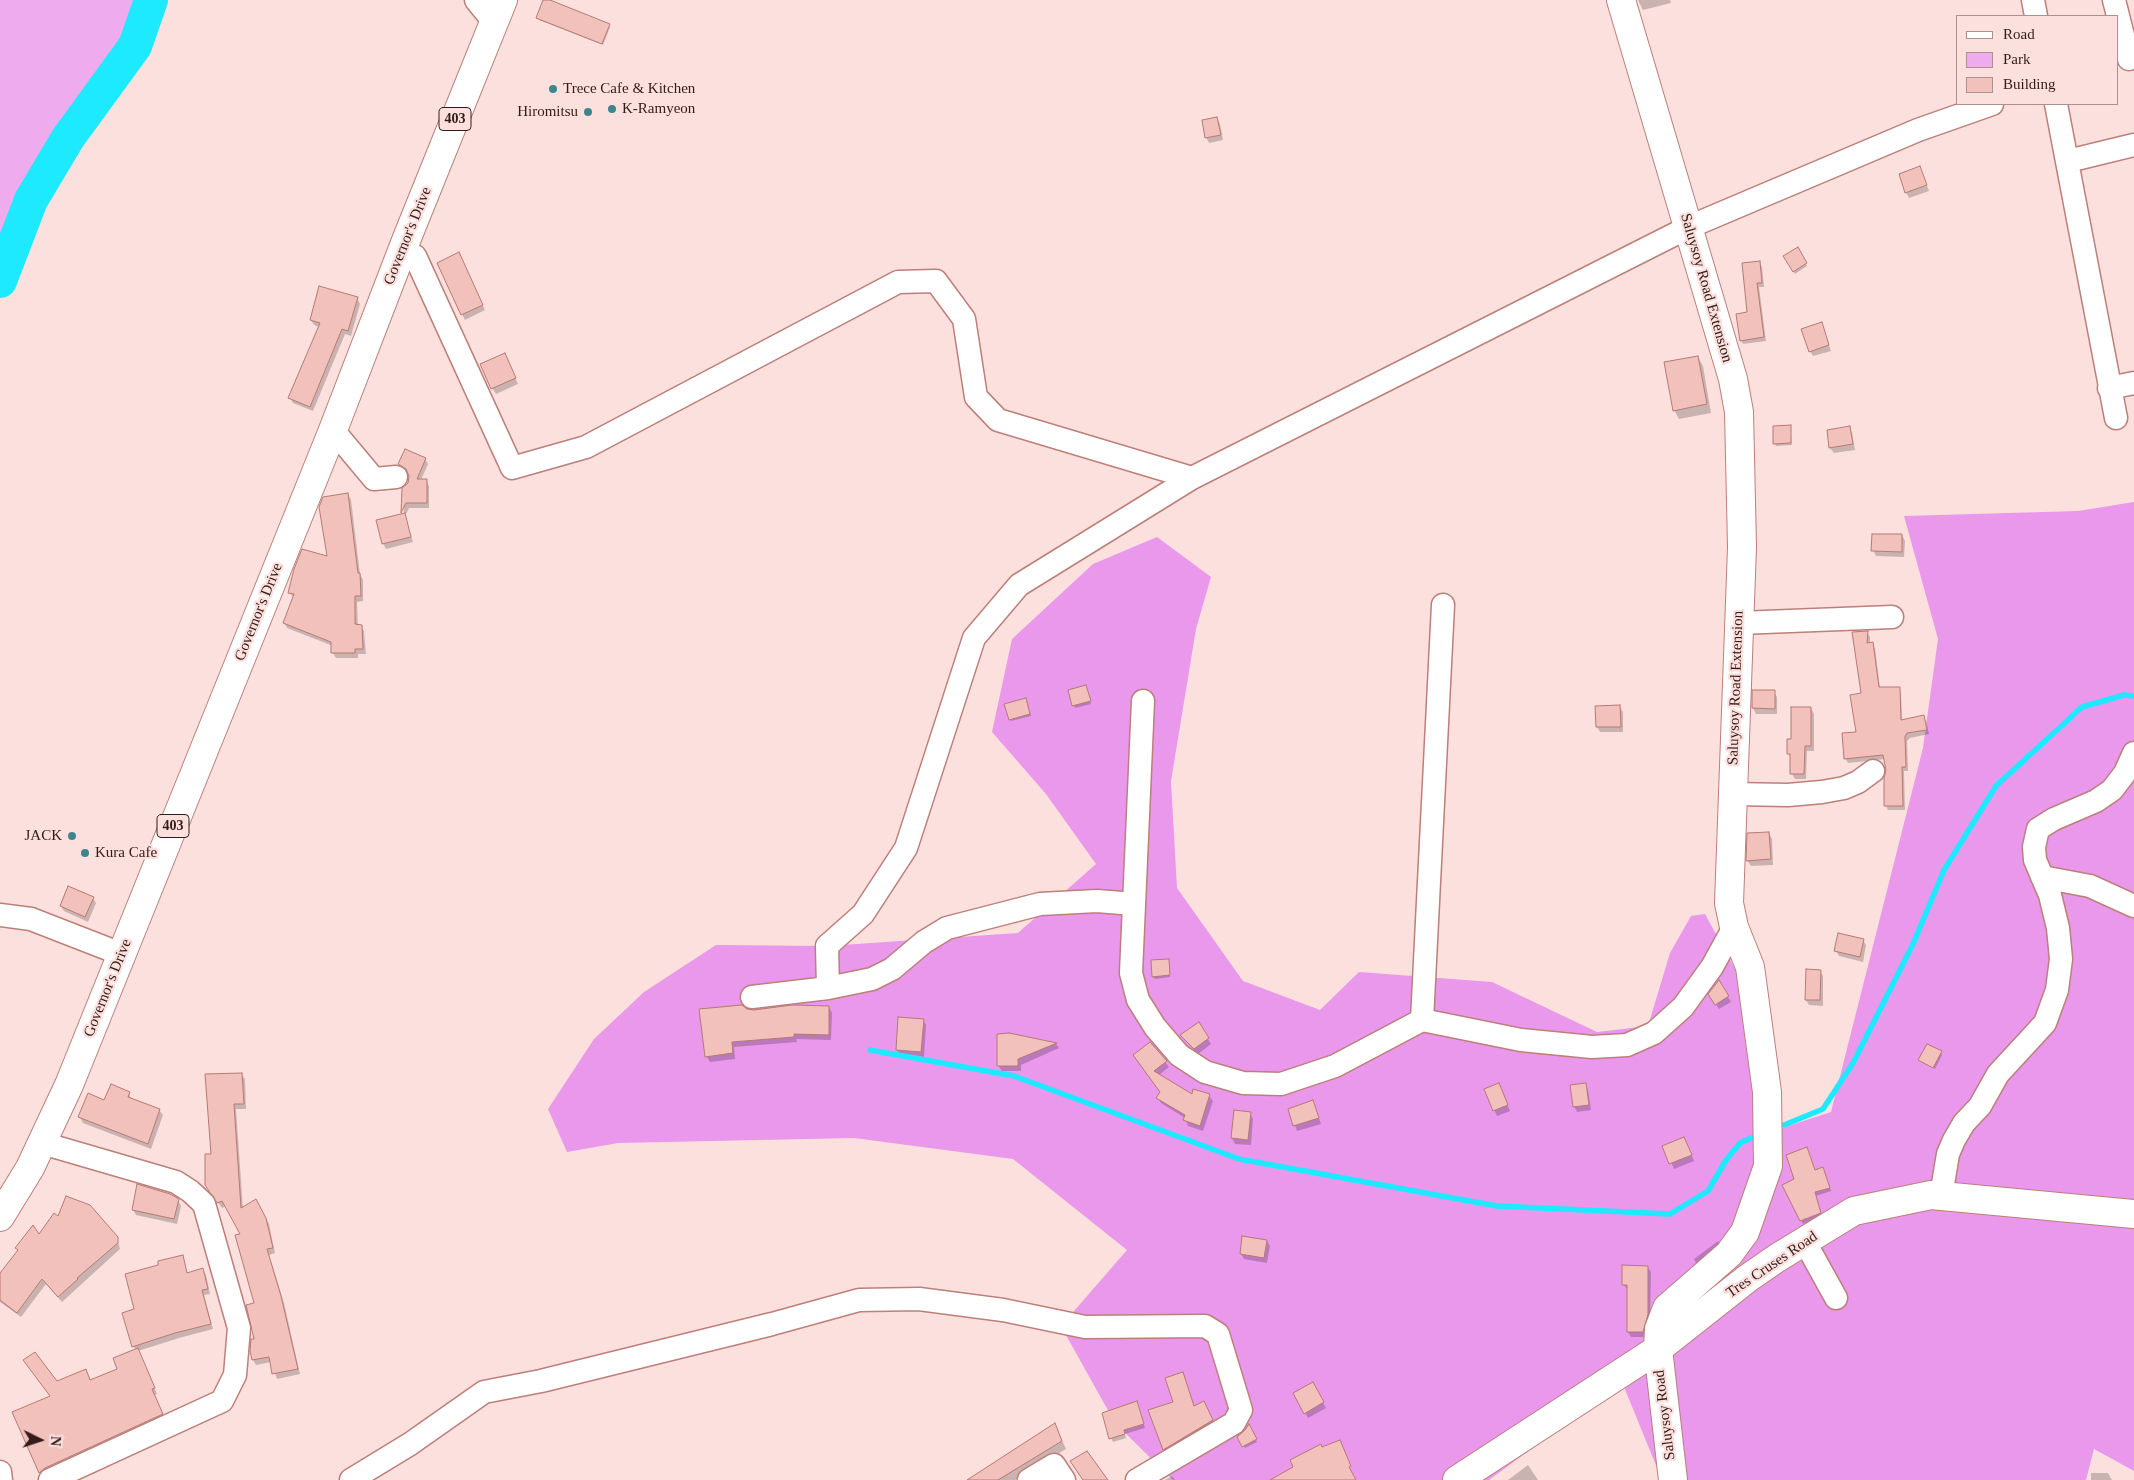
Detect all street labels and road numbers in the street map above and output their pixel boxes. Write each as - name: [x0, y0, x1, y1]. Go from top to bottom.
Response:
- road number: 403: [439, 108, 471, 130]
- street label: Governor's Drive: [380, 184, 436, 288]
- street label: Saluysoy Road Extension: [1676, 211, 1736, 365]
- street label: Governor's Drive: [231, 560, 287, 664]
- street label: Saluysoy Road Extension: [1724, 611, 1748, 765]
- road number: 403: [157, 814, 189, 838]
- street label: Governor's Drive: [80, 936, 136, 1040]
- street label: Tres Cruses Road: [1723, 1228, 1821, 1302]
- street label: Saluysoy Road: [1651, 1369, 1679, 1461]

